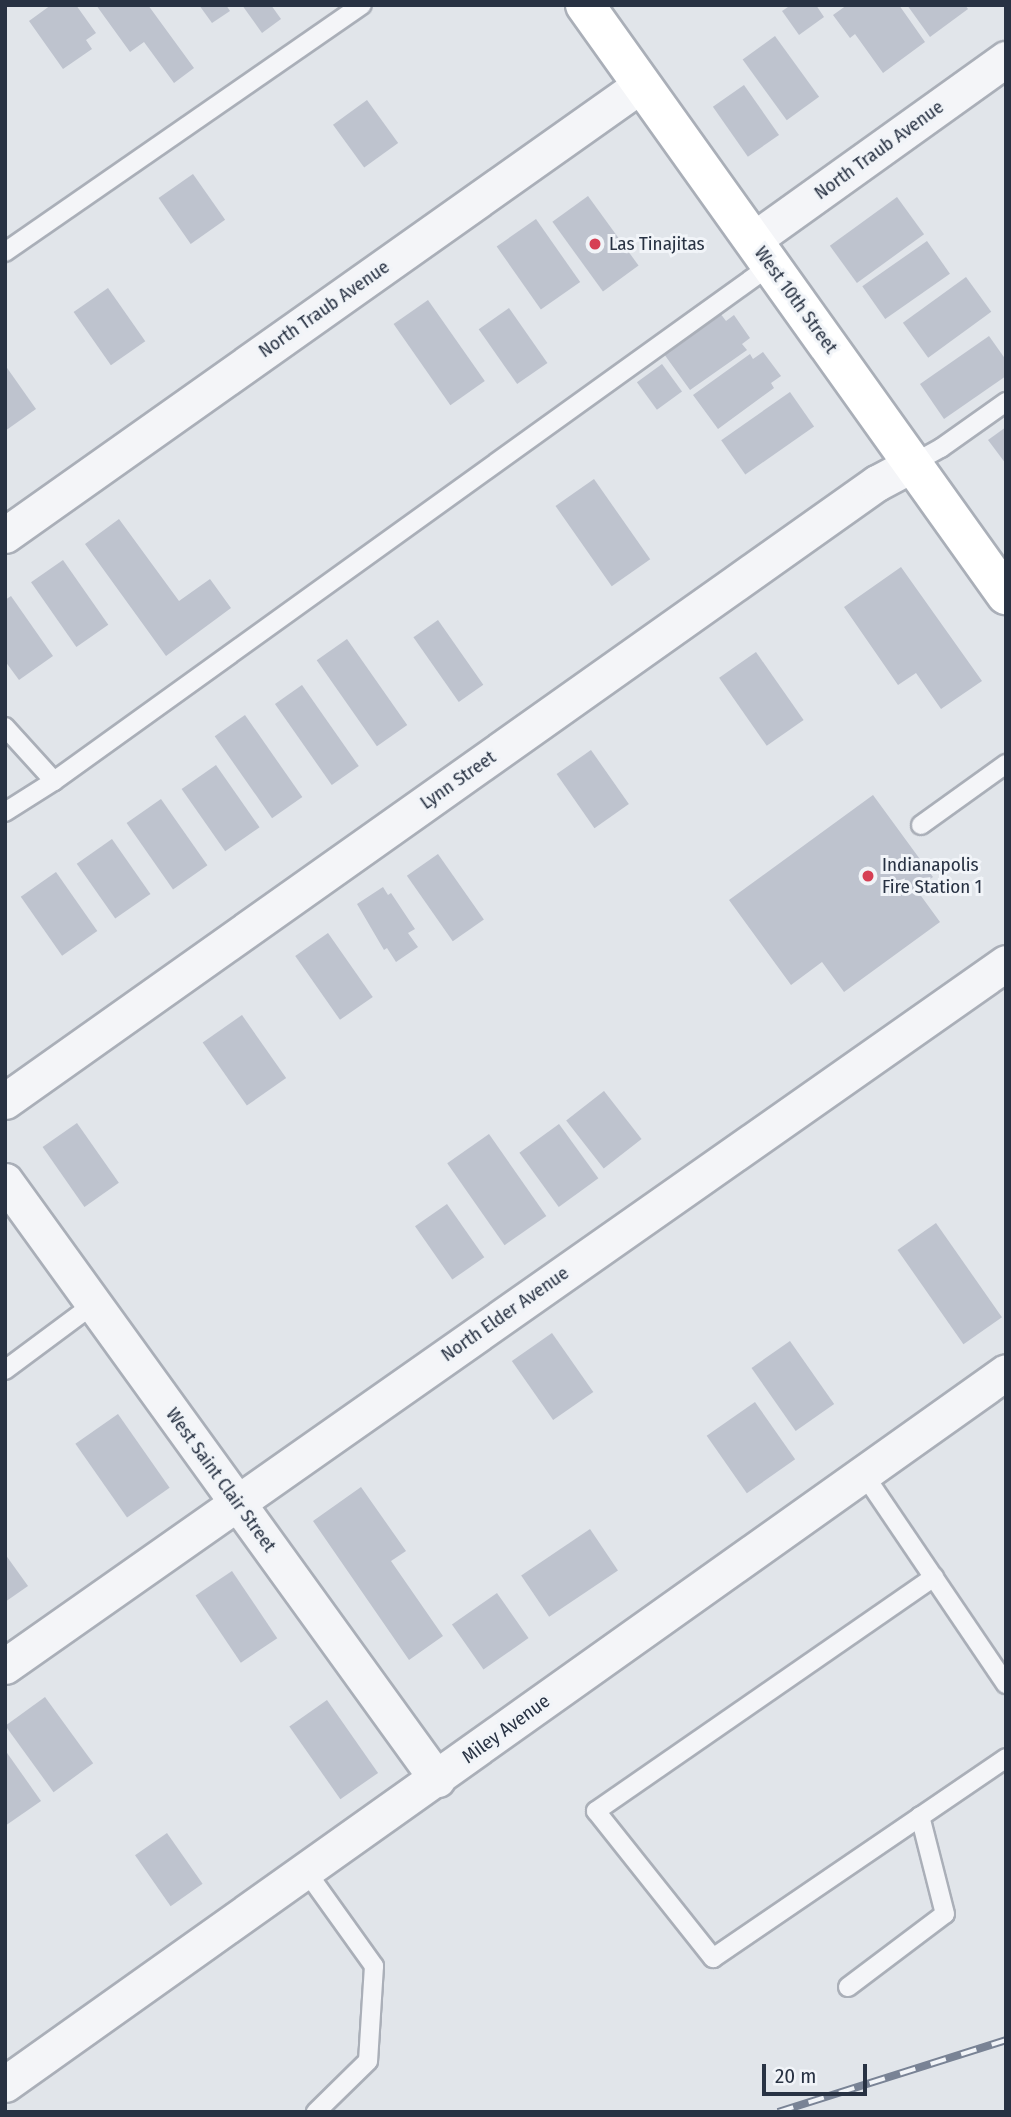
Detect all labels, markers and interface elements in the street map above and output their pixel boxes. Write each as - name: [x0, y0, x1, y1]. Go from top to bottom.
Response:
- street label: North Traub Avenue: [810, 96, 948, 204]
- place label: Las Tinajitas: [609, 233, 705, 255]
- marker: Las Tinajitas: [587, 236, 603, 252]
- street label: West 10th Street: [749, 242, 843, 358]
- street label: North Traub Avenue: [254, 255, 394, 363]
- street label: Lynn Street: [416, 746, 500, 814]
- place label: Indianapolis Fire Station 1: [882, 854, 982, 898]
- marker: Indianapolis Fire Station 1: [860, 868, 876, 884]
- street label: North Elder Avenue: [437, 1262, 573, 1366]
- street label: West Saint Clair Street: [161, 1403, 281, 1557]
- street label: Miley Avenue: [458, 1690, 554, 1768]
- scale bar: [766, 2050, 871, 2094]
- text: 20 m: [775, 2063, 816, 2089]

